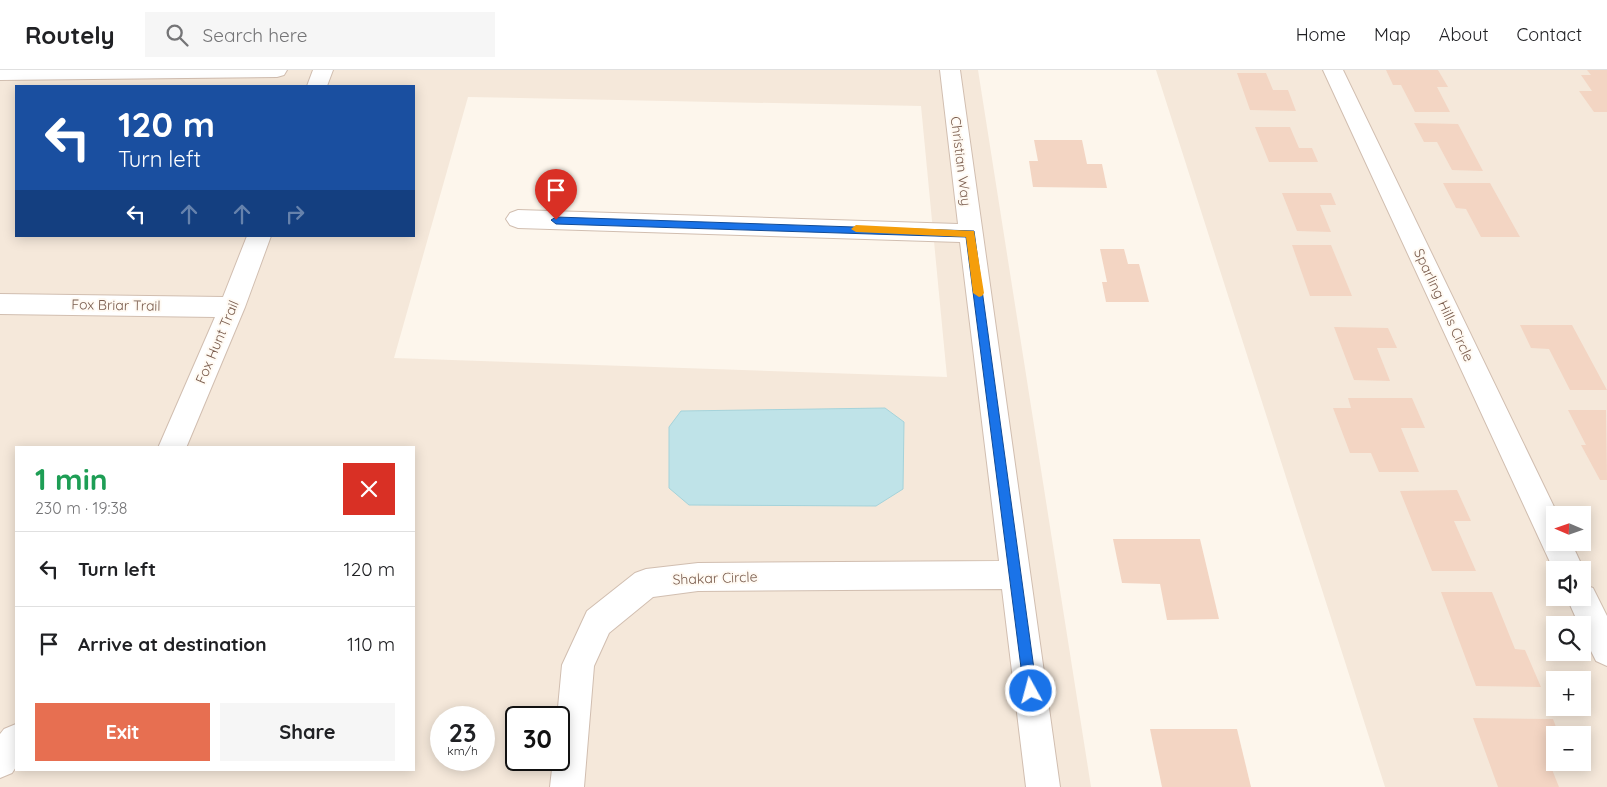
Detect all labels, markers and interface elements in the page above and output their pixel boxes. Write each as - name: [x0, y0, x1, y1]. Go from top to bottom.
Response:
- search box: [145, 12, 495, 57]
- text: Routely: [25, 20, 115, 50]
- icon: search: [163, 21, 191, 49]
- text: Search here: [203, 23, 307, 47]
- text: Home: [1296, 23, 1346, 46]
- text: Map: [1374, 23, 1411, 46]
- text: About: [1439, 23, 1489, 46]
- text: Contact: [1517, 23, 1582, 46]
- text: 120 m: [118, 102, 215, 146]
- icon: left: [35, 105, 100, 170]
- street label: Christian Way: [947, 115, 975, 207]
- text: Turn left: [118, 145, 201, 173]
- pin: [535, 169, 577, 220]
- icon: arrive: [542, 176, 570, 204]
- icon: left: [122, 200, 150, 228]
- icon: ahead: [175, 200, 203, 228]
- icon: ahead: [228, 200, 256, 228]
- icon: right: [281, 200, 309, 228]
- street label: Sparling Hills Circle: [1410, 246, 1478, 364]
- street label: Fox Briar Trail: [71, 295, 161, 315]
- street label: Fox Hunt Trail: [191, 298, 243, 386]
- text: 1 min: [35, 460, 108, 498]
- button: close: [343, 463, 395, 515]
- text: 230 m · 19:38: [35, 498, 127, 518]
- north arrow: [1546, 506, 1591, 551]
- map controls: [1546, 506, 1591, 771]
- icon: left: [35, 555, 63, 583]
- text: Turn left: [78, 557, 156, 581]
- text: 120 m: [344, 557, 395, 581]
- button: sound: [1546, 561, 1591, 606]
- street label: Shakar Circle: [672, 568, 758, 588]
- button: search: [1546, 616, 1591, 661]
- icon: arrive: [35, 630, 63, 658]
- text: Arrive at destination: [78, 632, 267, 656]
- text: 110 m: [347, 632, 395, 656]
- position arrow: [1004, 664, 1056, 716]
- button: +: [1546, 671, 1591, 716]
- button: Exit: [35, 703, 210, 761]
- button: Share: [220, 703, 395, 761]
- speed limit sign: 30: [505, 706, 570, 771]
- text: 23: [449, 717, 476, 748]
- button: −: [1546, 726, 1591, 771]
- text: km/h: [447, 743, 478, 758]

